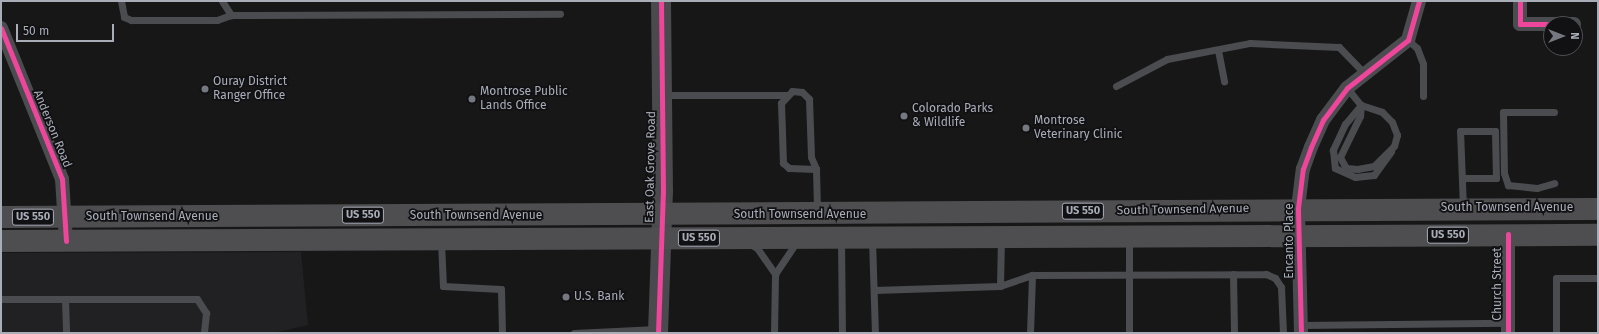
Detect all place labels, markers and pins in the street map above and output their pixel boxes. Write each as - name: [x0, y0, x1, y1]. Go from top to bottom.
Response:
- place label: Ouray District Ranger Office: [213, 75, 287, 103]
- marker: Ouray District Ranger Office: [200, 84, 210, 94]
- place label: Montrose Public Lands Office: [480, 85, 568, 113]
- marker: Montrose Public Lands Office: [467, 94, 477, 104]
- place label: Colorado Parks & Wildlife: [912, 102, 993, 130]
- marker: Colorado Parks & Wildlife: [899, 111, 909, 121]
- place label: Montrose Veterinary Clinic: [1034, 114, 1123, 142]
- marker: Montrose Veterinary Clinic: [1021, 123, 1031, 133]
- place label: U.S. Bank: [574, 290, 624, 304]
- marker: U.S. Bank: [561, 292, 571, 302]

